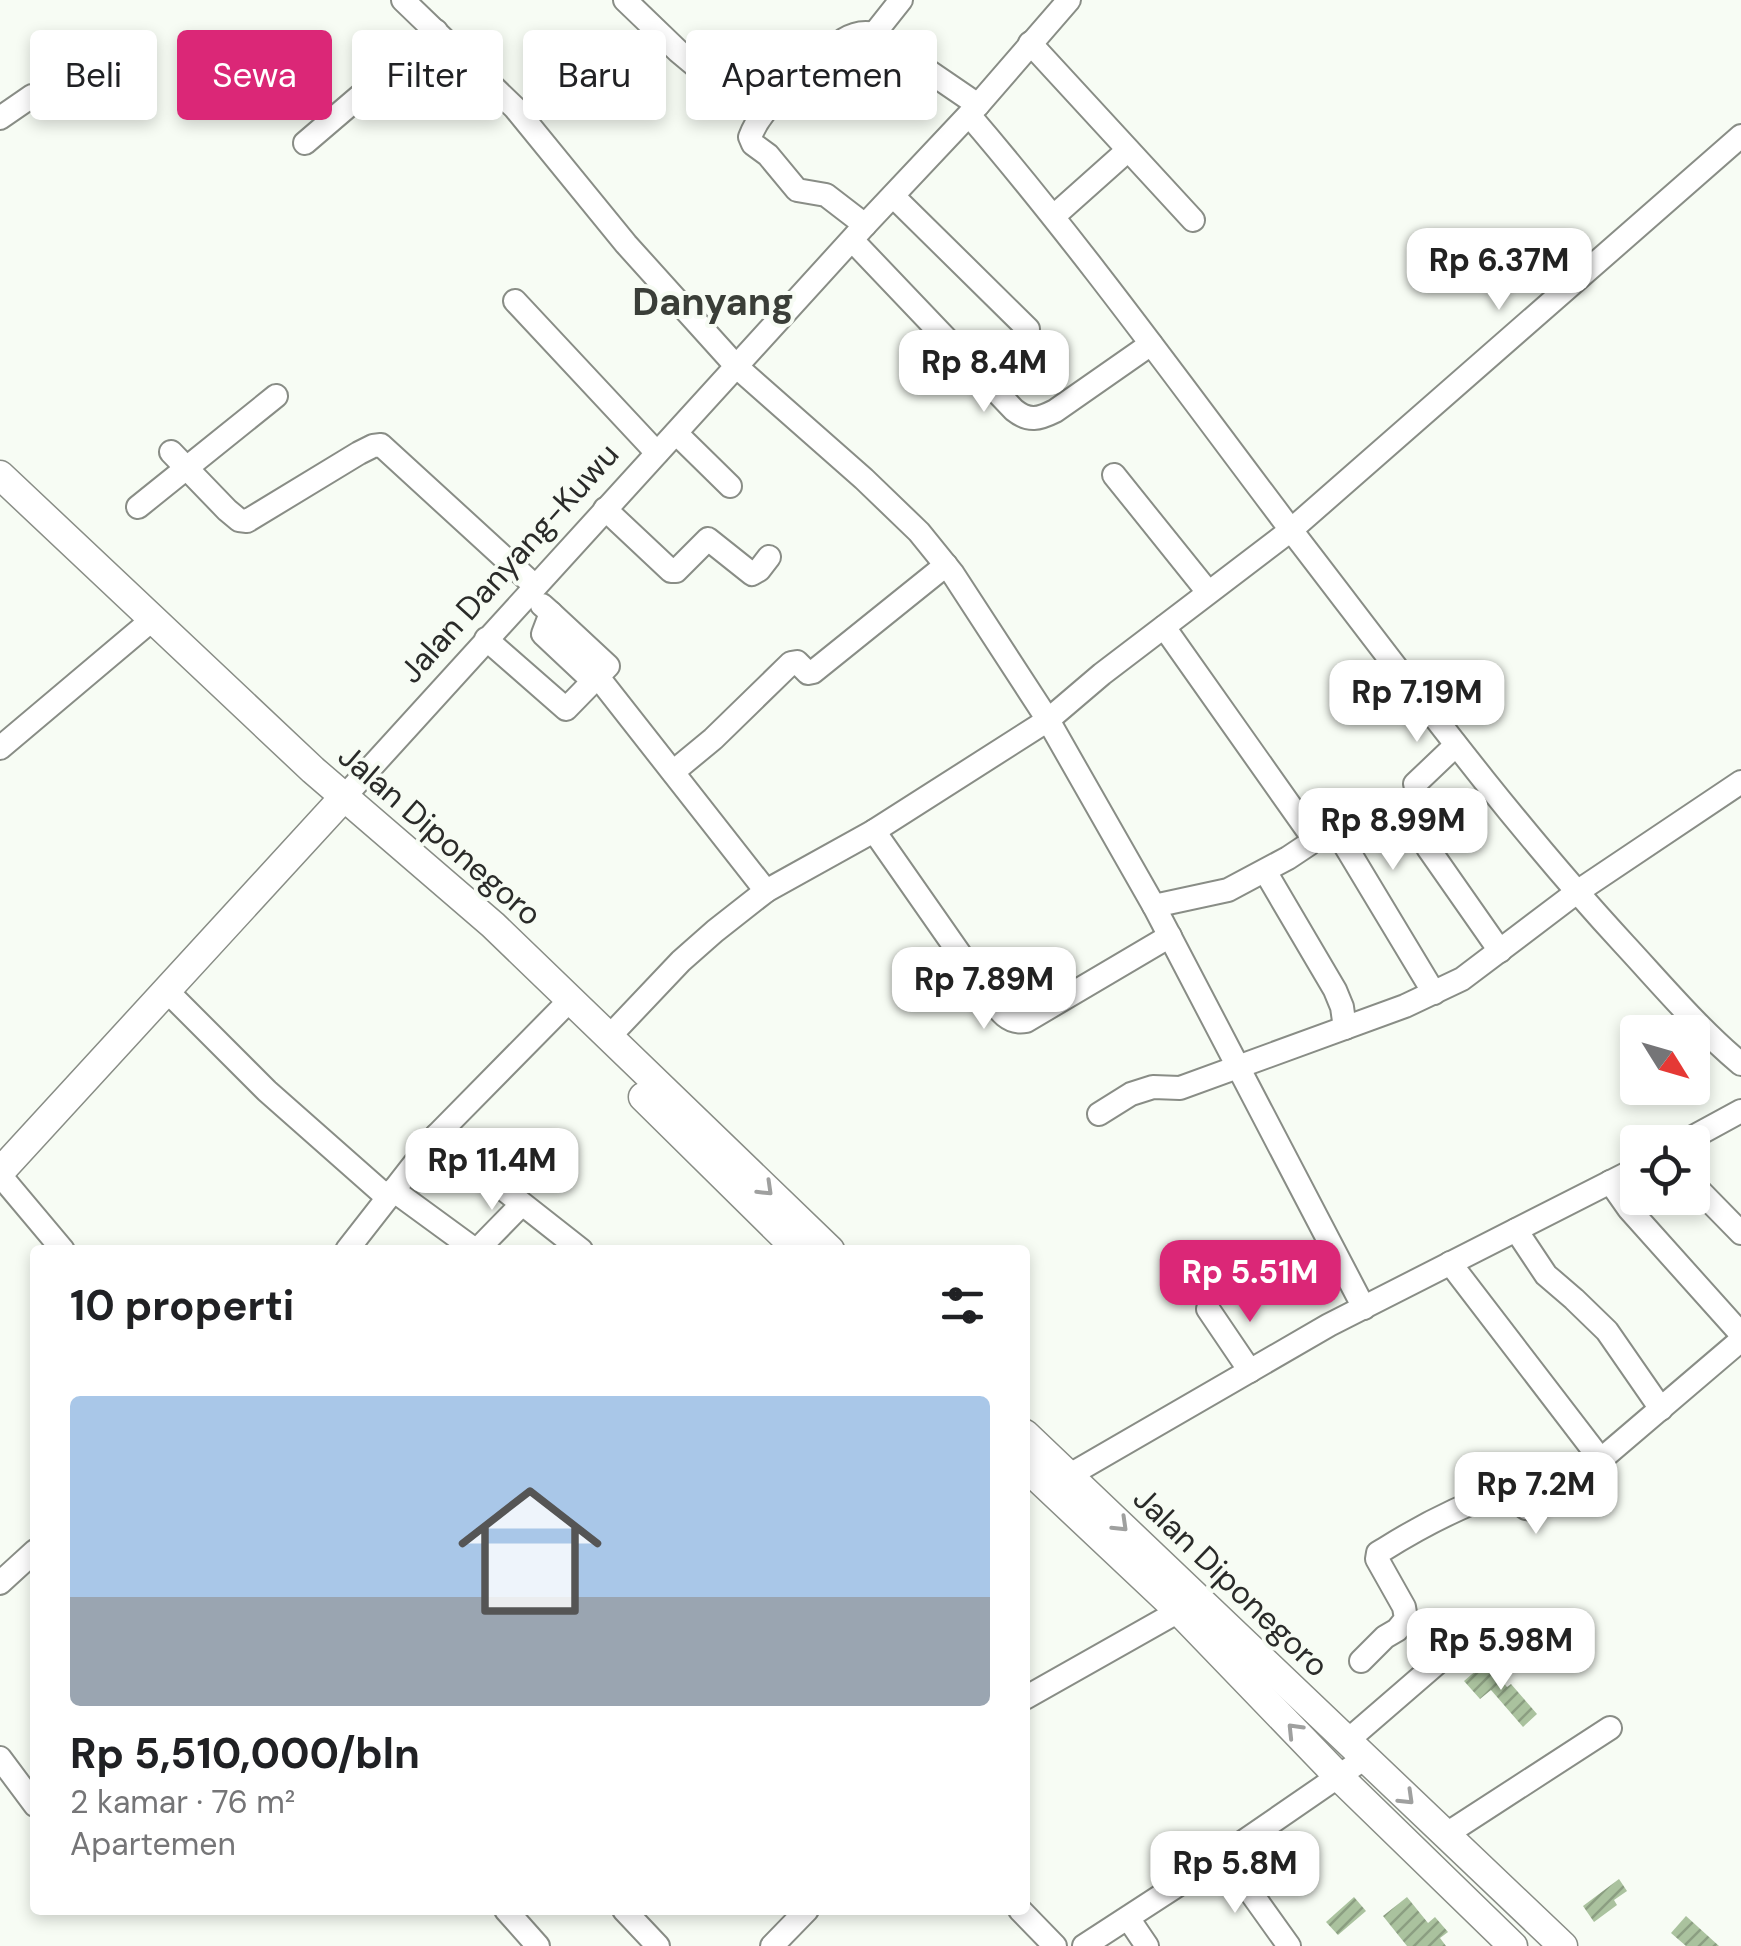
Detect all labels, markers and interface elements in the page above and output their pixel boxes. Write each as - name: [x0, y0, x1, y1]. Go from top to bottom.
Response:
- chip: Beli: [30, 30, 157, 120]
- chip: Sewa: [177, 30, 332, 120]
- chip: Filter: [352, 30, 503, 120]
- chip: Baru: [523, 30, 666, 120]
- chip: Apartemen: [686, 30, 937, 120]
- pin: Rp 6.37M: [1396, 228, 1602, 313]
- text: Rp 6.37M: [1429, 239, 1569, 281]
- district label: Danyang: [632, 277, 794, 327]
- pin: Rp 8.4M: [892, 330, 1076, 415]
- text: Rp 8.4M: [921, 341, 1047, 383]
- street label: Jalan Danyang-Kuwu: [390, 434, 628, 692]
- pin: Rp 7.19M: [1314, 660, 1520, 745]
- text: Rp 7.19M: [1351, 671, 1483, 713]
- street label: Jalan Diponegoro: [329, 735, 551, 935]
- pin: Rp 8.99M: [1290, 788, 1496, 873]
- text: Rp 8.99M: [1320, 799, 1466, 841]
- pin: Rp 7.89M: [881, 947, 1087, 1032]
- text: Rp 7.89M: [914, 958, 1054, 1000]
- north arrow: [1620, 1015, 1710, 1105]
- map controls: [1620, 1015, 1710, 1215]
- button: locate: [1620, 1125, 1710, 1215]
- pin: Rp 11.4M: [389, 1128, 595, 1213]
- text: Rp 11.4M: [427, 1139, 557, 1181]
- one-way arrow: [755, 1177, 773, 1195]
- pin: Rp 5.51M: [1147, 1240, 1353, 1325]
- text: Rp 5.51M: [1182, 1251, 1318, 1293]
- text: 10 properti: [70, 1278, 294, 1333]
- icon: filters: [935, 1278, 990, 1333]
- pin: Rp 7.2M: [1444, 1452, 1628, 1537]
- icon: home: [440, 1461, 620, 1641]
- text: Rp 7.2M: [1477, 1463, 1595, 1505]
- street label: Jalan Diponegoro: [1124, 1478, 1338, 1686]
- one-way arrow: [1109, 1513, 1128, 1531]
- pin: Rp 5.98M: [1398, 1608, 1604, 1693]
- text: Rp 5.98M: [1429, 1619, 1573, 1661]
- one-way arrow: [1288, 1724, 1306, 1742]
- text: Rp 5,510,000/bln: [70, 1726, 420, 1781]
- text: 2 kamar · 76 m²: [70, 1781, 295, 1823]
- one-way arrow: [1395, 1786, 1414, 1804]
- text: Apartemen: [70, 1823, 236, 1865]
- pin: Rp 5.8M: [1143, 1831, 1327, 1916]
- text: Rp 5.8M: [1172, 1842, 1298, 1884]

